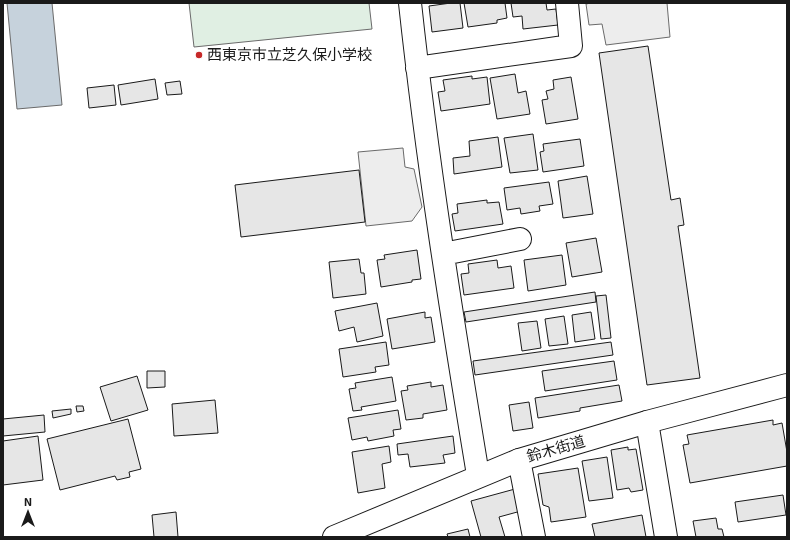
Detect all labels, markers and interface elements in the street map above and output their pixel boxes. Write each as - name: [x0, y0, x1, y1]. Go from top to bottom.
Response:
- place label: 西東京市立芝久保小学校: [207, 45, 372, 63]
- marker: 西東京市立芝久保小学校: [194, 50, 204, 60]
- street label: 鈴木街道: [524, 431, 587, 465]
- north arrow: [8, 492, 48, 532]
- text: N: [24, 495, 32, 508]

